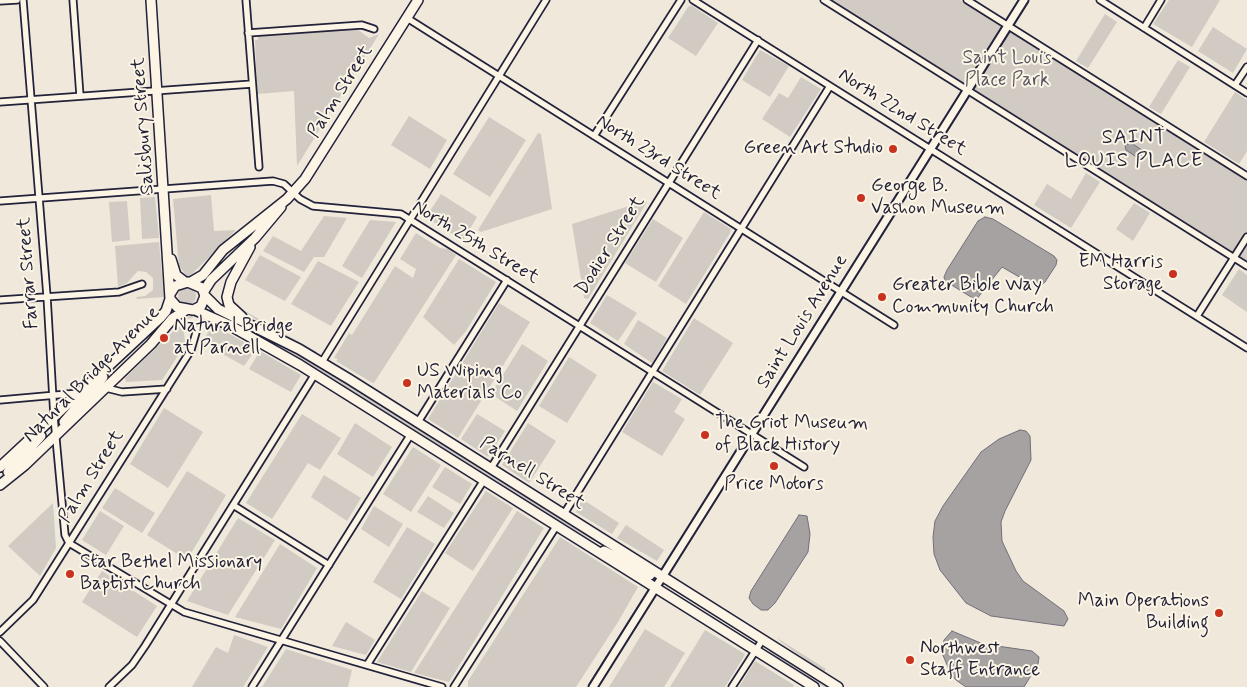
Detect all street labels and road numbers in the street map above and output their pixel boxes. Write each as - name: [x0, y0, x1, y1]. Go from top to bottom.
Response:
- street label: Palm Street: [303, 41, 379, 143]
- street label: Salisbury Street: [128, 57, 160, 195]
- street label: North 22nd Street: [834, 64, 970, 162]
- street label: North 23rd Street: [591, 110, 725, 206]
- street label: Dodier Street: [572, 192, 650, 300]
- street label: North 25th Street: [407, 196, 543, 290]
- street label: Farrar Street: [14, 216, 44, 330]
- street label: Saint Louis Avenue: [753, 251, 853, 393]
- street label: Natural Bridge Avenue: [19, 302, 165, 448]
- street label: Palm Street: [54, 426, 130, 528]
- street label: Parnell Street: [475, 432, 589, 516]

